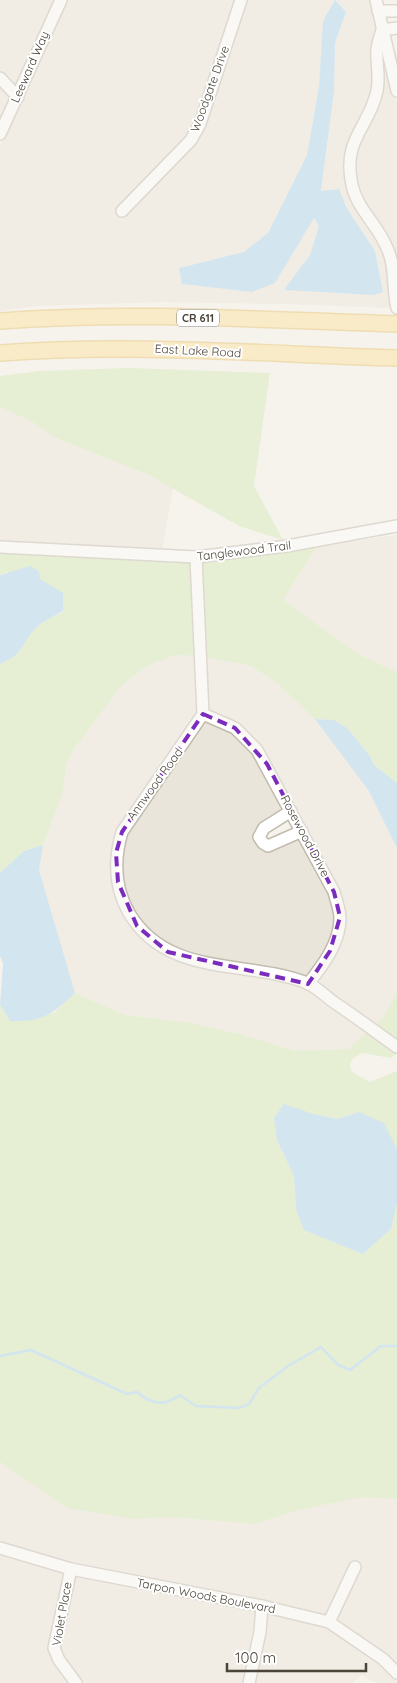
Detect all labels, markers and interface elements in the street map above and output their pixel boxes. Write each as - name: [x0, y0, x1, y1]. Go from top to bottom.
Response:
- street label: Leeward Way: [7, 29, 52, 105]
- street label: Woodgate Drive: [187, 43, 232, 134]
- road number: CR 611: [177, 310, 219, 326]
- street label: East Lake Road: [154, 341, 242, 360]
- street label: Tanglewood Trail: [196, 537, 292, 564]
- street label: Annwood Road: [123, 745, 186, 823]
- street label: Rosewood Drive: [278, 792, 333, 879]
- street label: Tarpon Woods Boulevard: [135, 1575, 277, 1616]
- street label: Violet Place: [48, 1581, 75, 1647]
- scale bar: [227, 1640, 366, 1672]
- text: 100 m: [235, 1648, 276, 1667]

